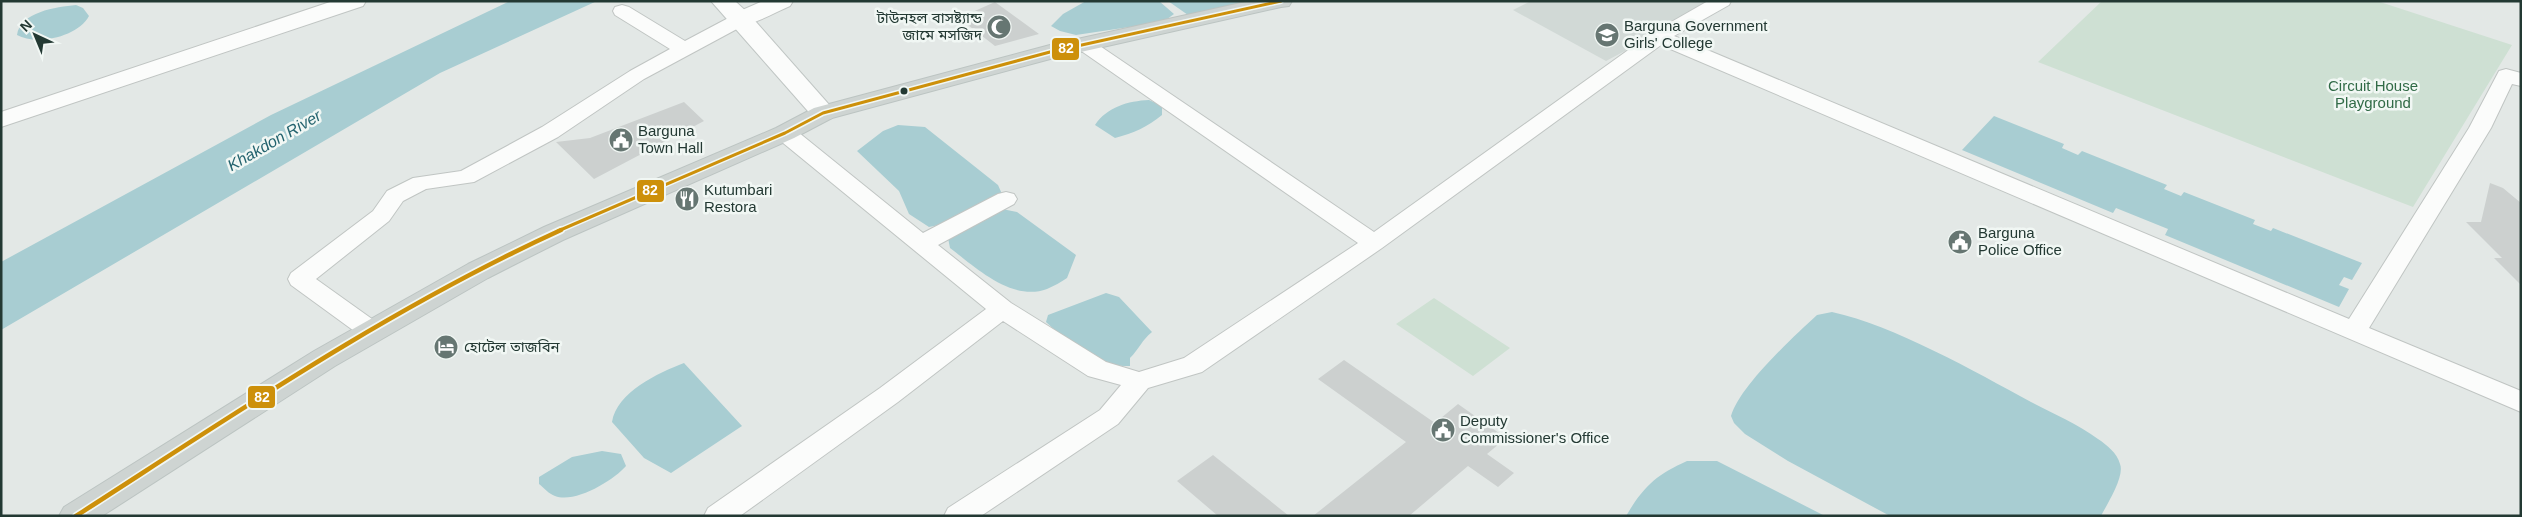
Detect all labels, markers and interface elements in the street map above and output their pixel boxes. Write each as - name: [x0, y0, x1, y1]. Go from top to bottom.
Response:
- place label: টাউনহল বাসষ্ট্যান্ড জামে মসজিদ: [876, 9, 983, 43]
- north arrow: [10, 10, 60, 60]
- mosque icon: টাউনহল বাসষ্ট্যান্ড জামে মসজিদ: [986, 14, 1012, 40]
- text: N: [17, 16, 35, 35]
- place label: Barguna Government Girls' College: [1624, 17, 1768, 51]
- school or university icon: Barguna Government Girls' College: [1594, 22, 1620, 48]
- line badge: 82: [1051, 37, 1080, 61]
- text: 82: [1058, 40, 1074, 56]
- park label: Circuit House Playground: [2328, 77, 2418, 111]
- unlabelled marker: [899, 86, 909, 96]
- water label: Khakdon River: [225, 107, 325, 174]
- place label: Barguna Town Hall: [638, 122, 703, 156]
- public building icon: Barguna Town Hall: [608, 127, 634, 153]
- line badge: 82: [636, 179, 665, 203]
- place label: Kutumbari Restora: [704, 181, 772, 215]
- text: 82: [642, 182, 658, 198]
- restaurant icon: Kutumbari Restora: [674, 186, 700, 212]
- place label: Barguna Police Office: [1978, 224, 2062, 258]
- public building icon: Barguna Police Office: [1947, 229, 1973, 255]
- hotel icon: হোটেল তাজবিন: [433, 334, 459, 360]
- place label: হোটেল তাজবিন: [464, 338, 561, 355]
- line badge: 82: [247, 385, 276, 409]
- text: 82: [254, 389, 270, 405]
- place label: Deputy Commissioner's Office: [1460, 412, 1609, 446]
- public building icon: Deputy Commissioner's Office: [1430, 417, 1456, 443]

